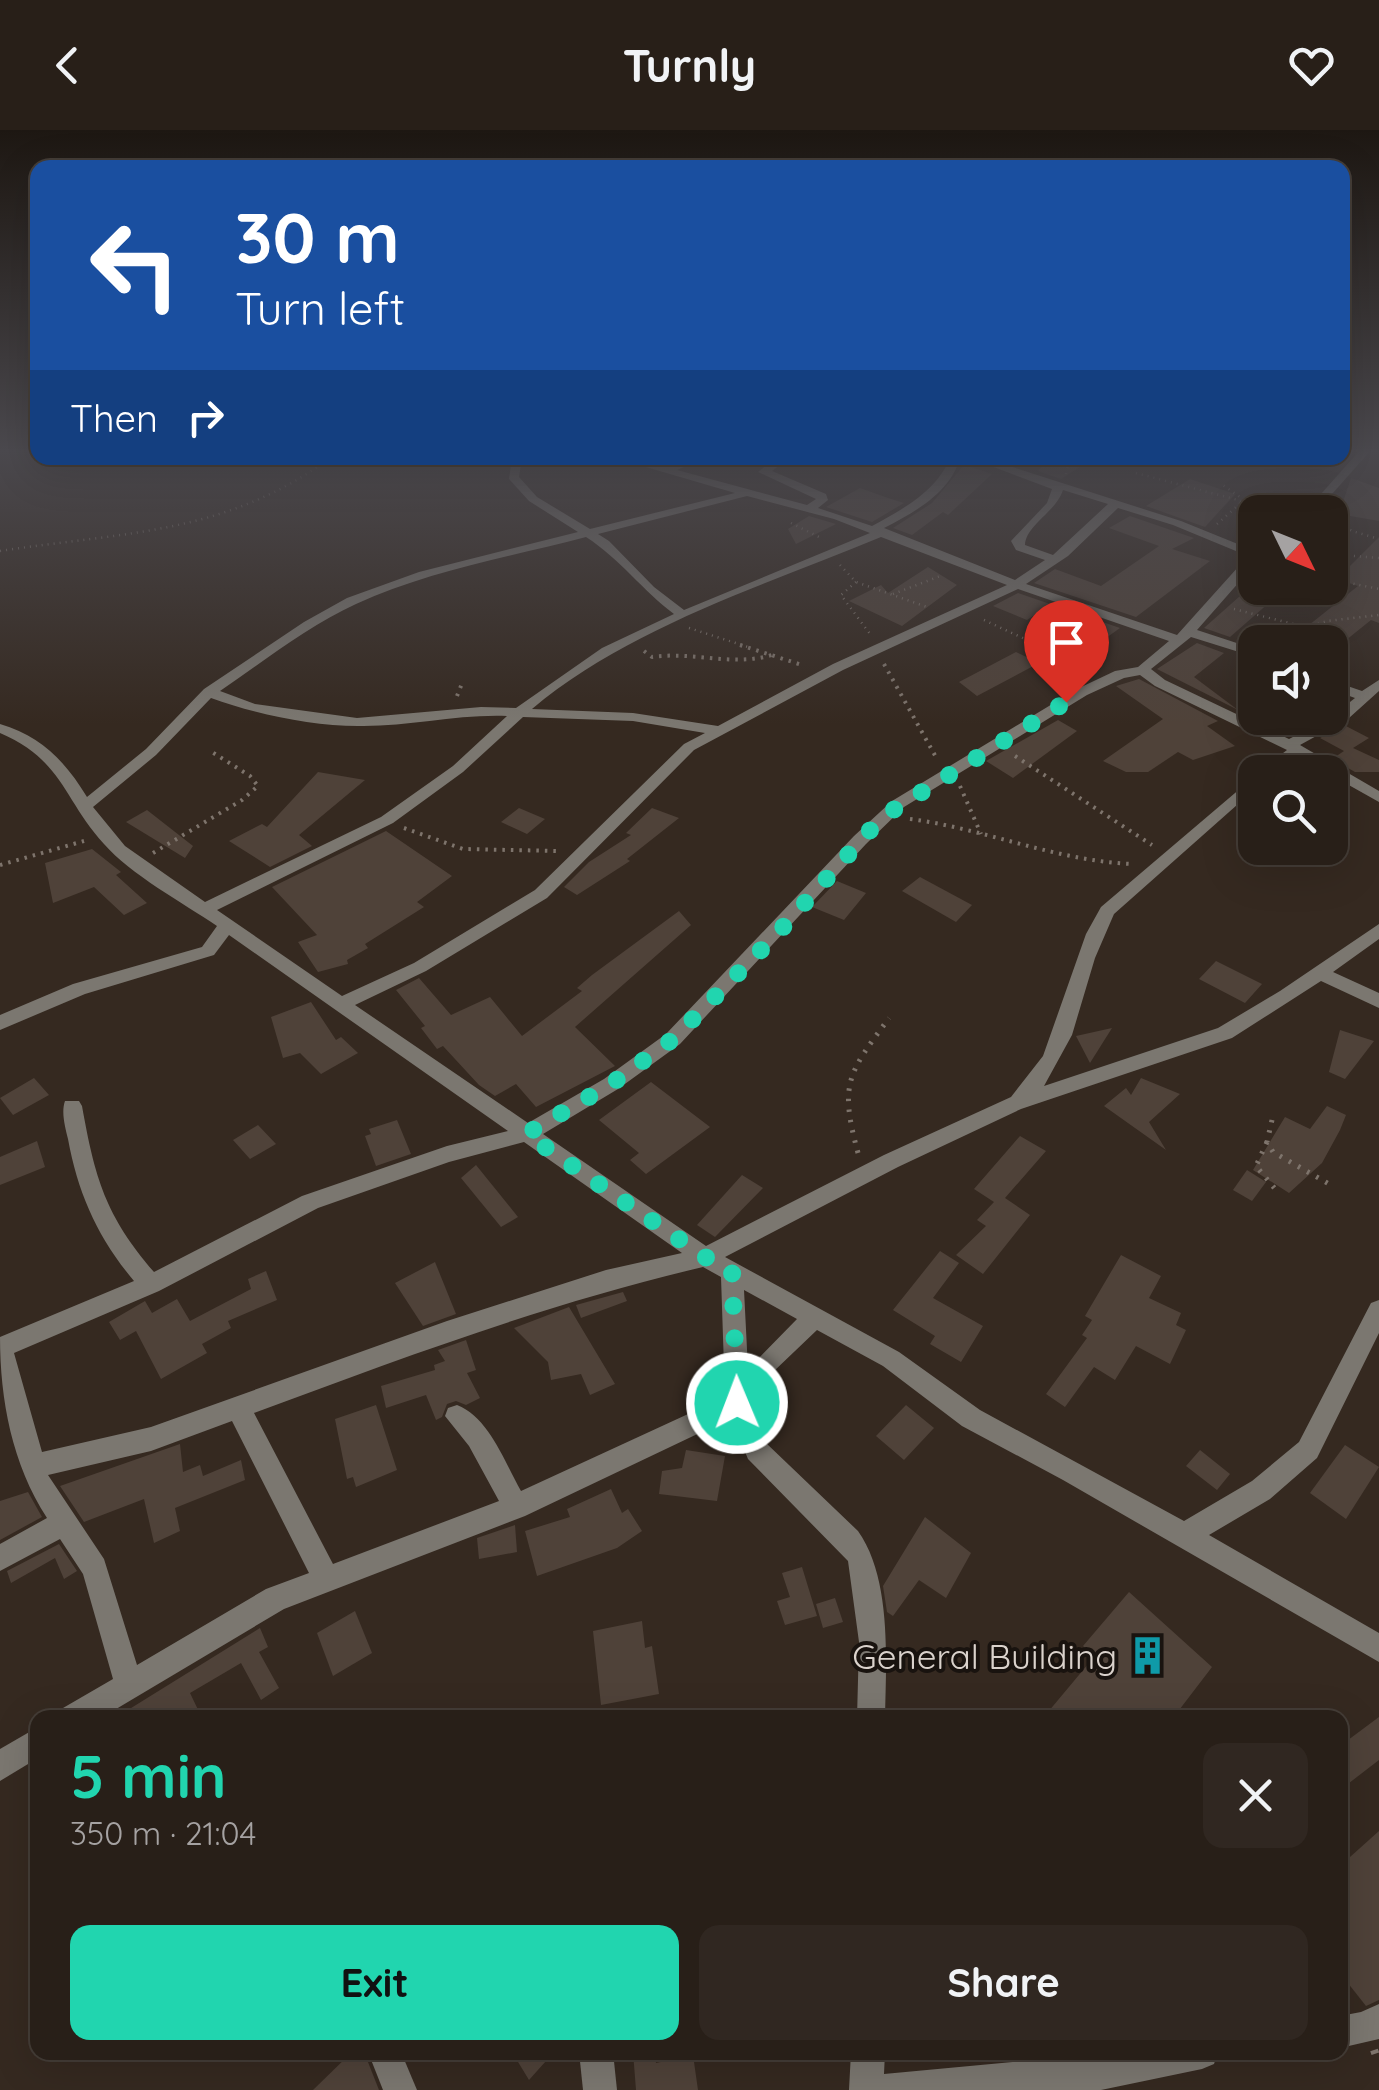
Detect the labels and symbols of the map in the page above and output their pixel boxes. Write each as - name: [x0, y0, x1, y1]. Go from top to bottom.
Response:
- north arrow: [1238, 495, 1348, 605]
- pin: [1024, 600, 1109, 703]
- position arrow: [685, 1351, 789, 1455]
- place label: General Building: [852, 1634, 1117, 1678]
- building icon: General Building: [1126, 1635, 1168, 1677]

